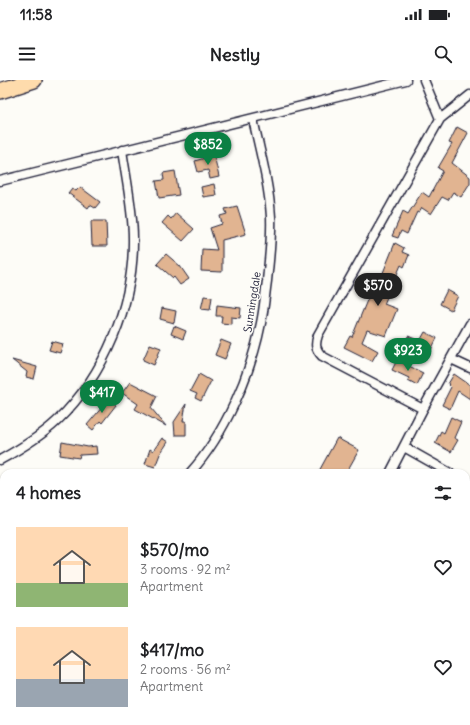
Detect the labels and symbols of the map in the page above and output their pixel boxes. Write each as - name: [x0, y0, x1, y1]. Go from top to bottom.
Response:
- pin: $852: [184, 132, 232, 166]
- street label: Sunningdale: [240, 271, 264, 333]
- pin: $570: [354, 273, 402, 307]
- pin: $923: [384, 338, 432, 372]
- pin: $417: [78, 380, 126, 414]

